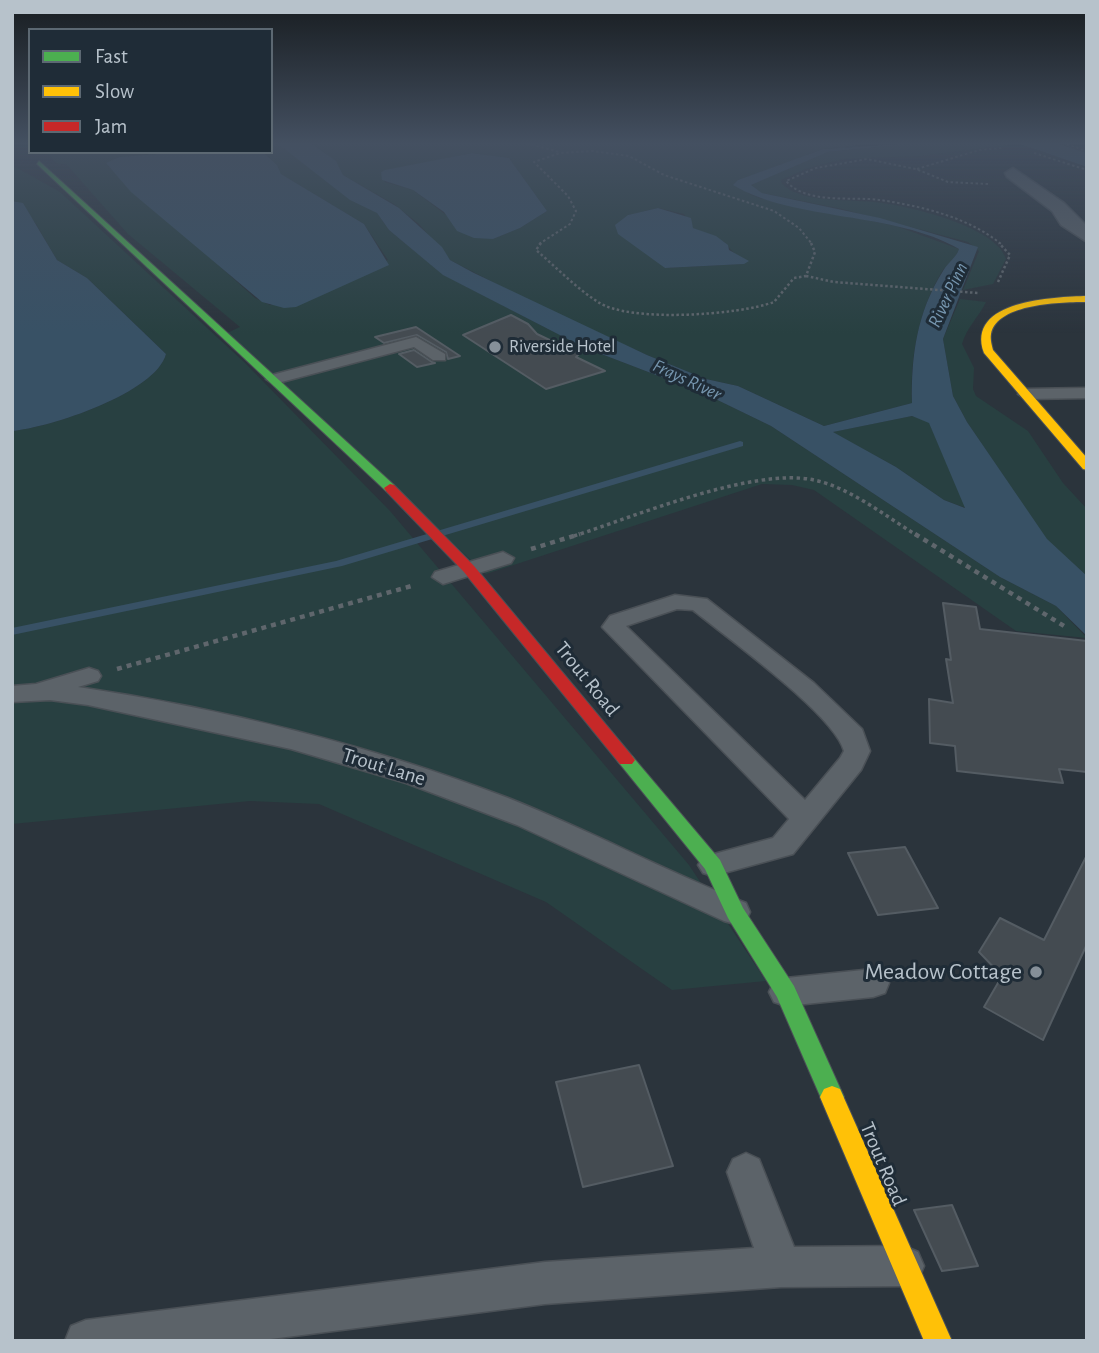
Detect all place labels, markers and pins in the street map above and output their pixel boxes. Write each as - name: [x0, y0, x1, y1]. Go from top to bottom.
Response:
- place label: Riverside Hotel: [509, 336, 615, 358]
- marker: Riverside Hotel: [487, 339, 503, 355]
- place label: Meadow Cottage: [864, 958, 1022, 986]
- marker: Meadow Cottage: [1028, 964, 1044, 980]

